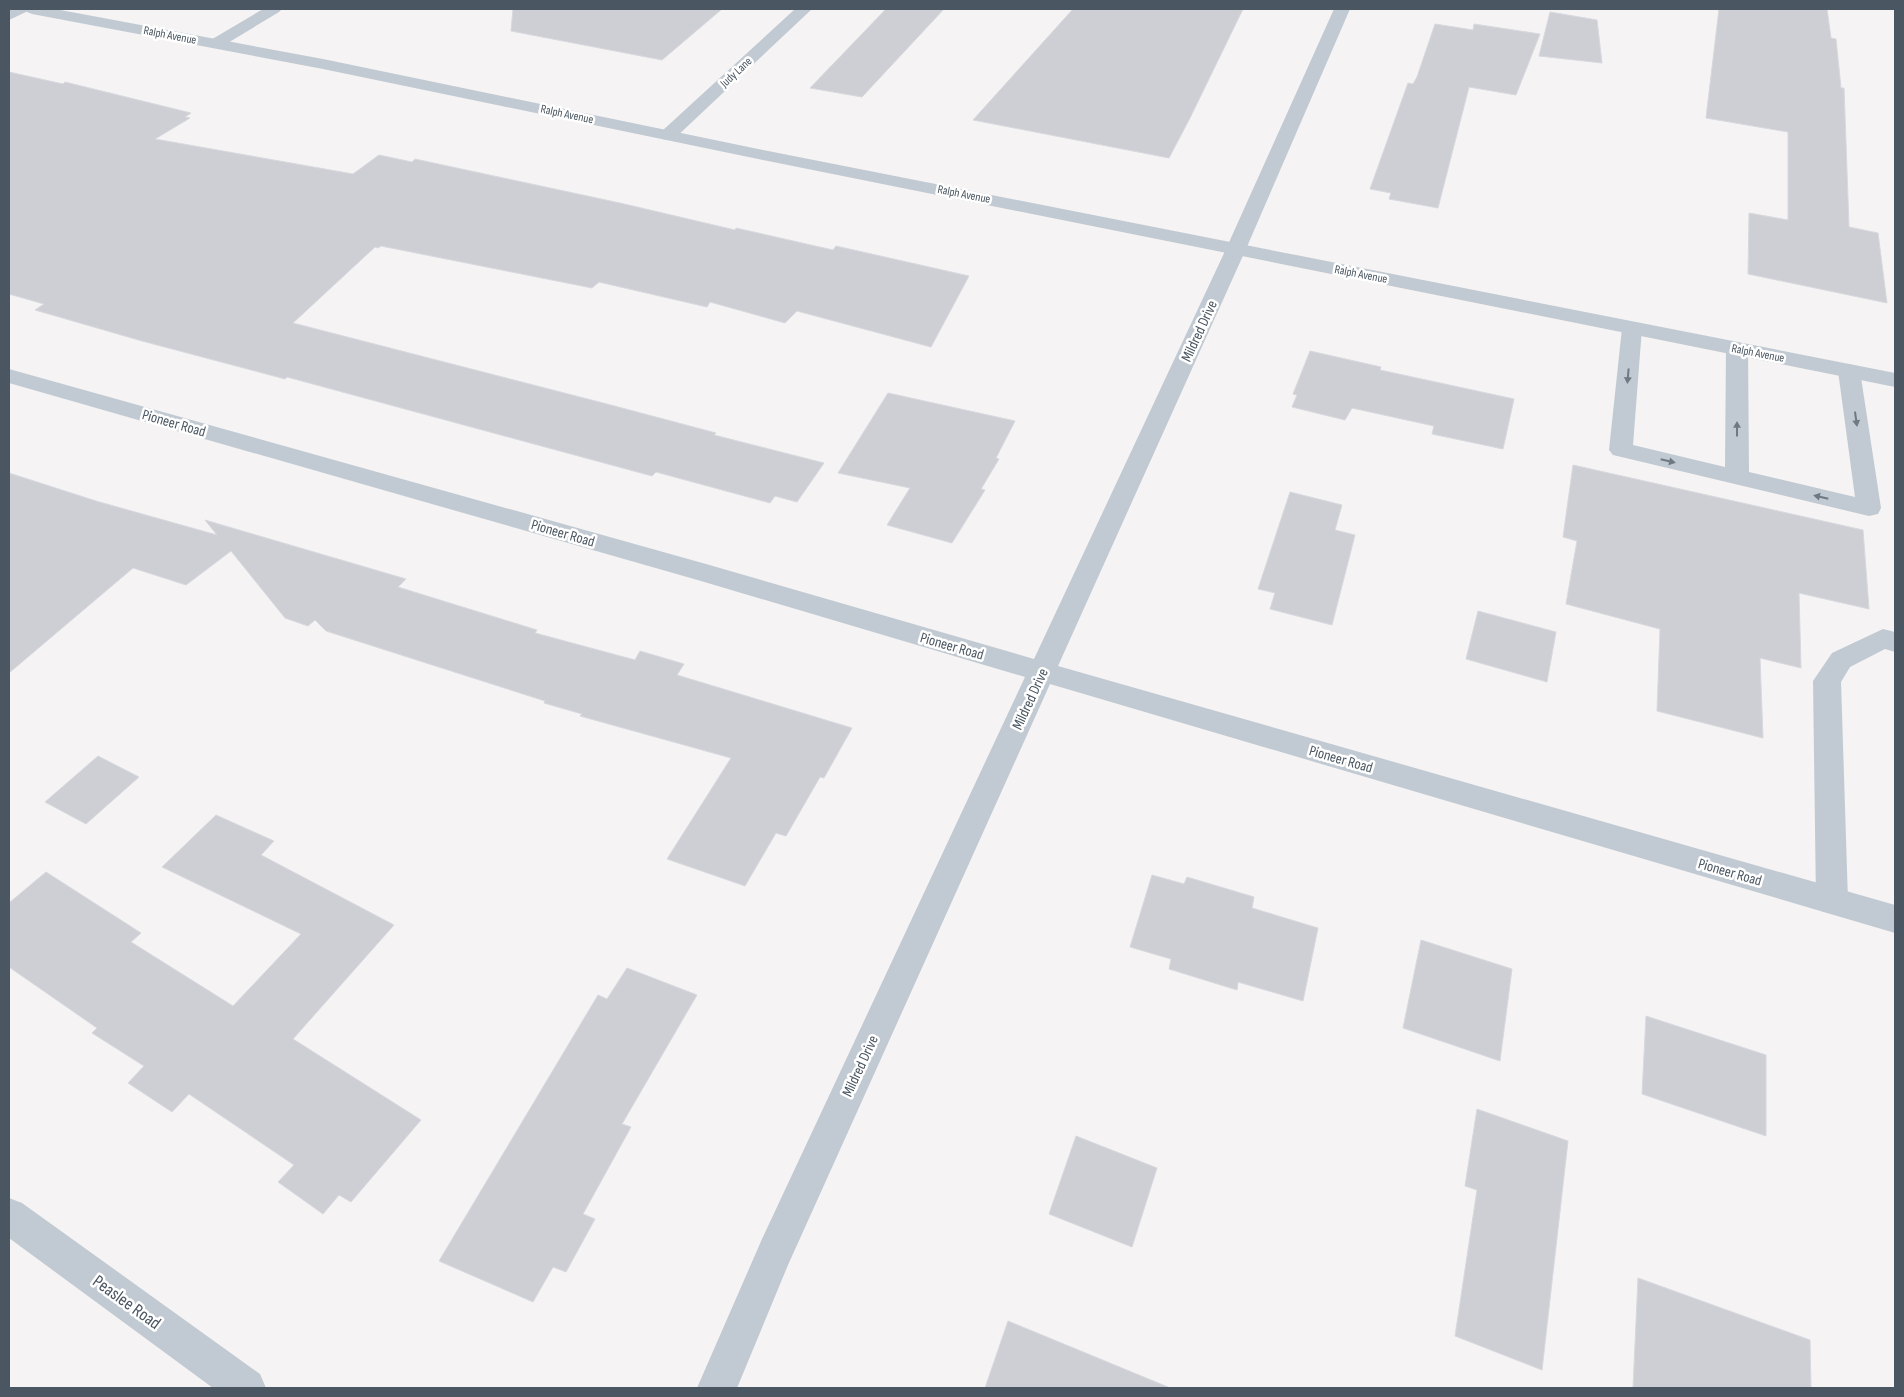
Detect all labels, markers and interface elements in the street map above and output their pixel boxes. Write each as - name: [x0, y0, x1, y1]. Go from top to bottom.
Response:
- street label: Ralph Avenue: [142, 23, 198, 48]
- street label: Judy Lane: [717, 54, 755, 92]
- street label: Ralph Avenue: [539, 102, 595, 127]
- street label: Ralph Avenue: [936, 182, 992, 207]
- street label: Ralph Avenue: [1333, 262, 1389, 287]
- street label: Mildred Drive: [1177, 297, 1222, 365]
- street label: Ralph Avenue: [1730, 341, 1786, 366]
- one-way arrow: [1623, 369, 1631, 385]
- street label: Pioneer Road: [140, 405, 208, 442]
- one-way arrow: [1852, 411, 1860, 427]
- one-way arrow: [1733, 420, 1741, 436]
- one-way arrow: [1661, 457, 1676, 465]
- one-way arrow: [1814, 493, 1829, 501]
- street label: Pioneer Road: [529, 515, 597, 552]
- street label: Pioneer Road: [918, 628, 986, 665]
- street label: Mildred Drive: [1008, 665, 1053, 733]
- street label: Pioneer Road: [1307, 741, 1375, 778]
- street label: Pioneer Road: [1696, 854, 1764, 891]
- street label: Mildred Drive: [838, 1032, 883, 1100]
- street label: Peaslee Road: [89, 1271, 165, 1334]

